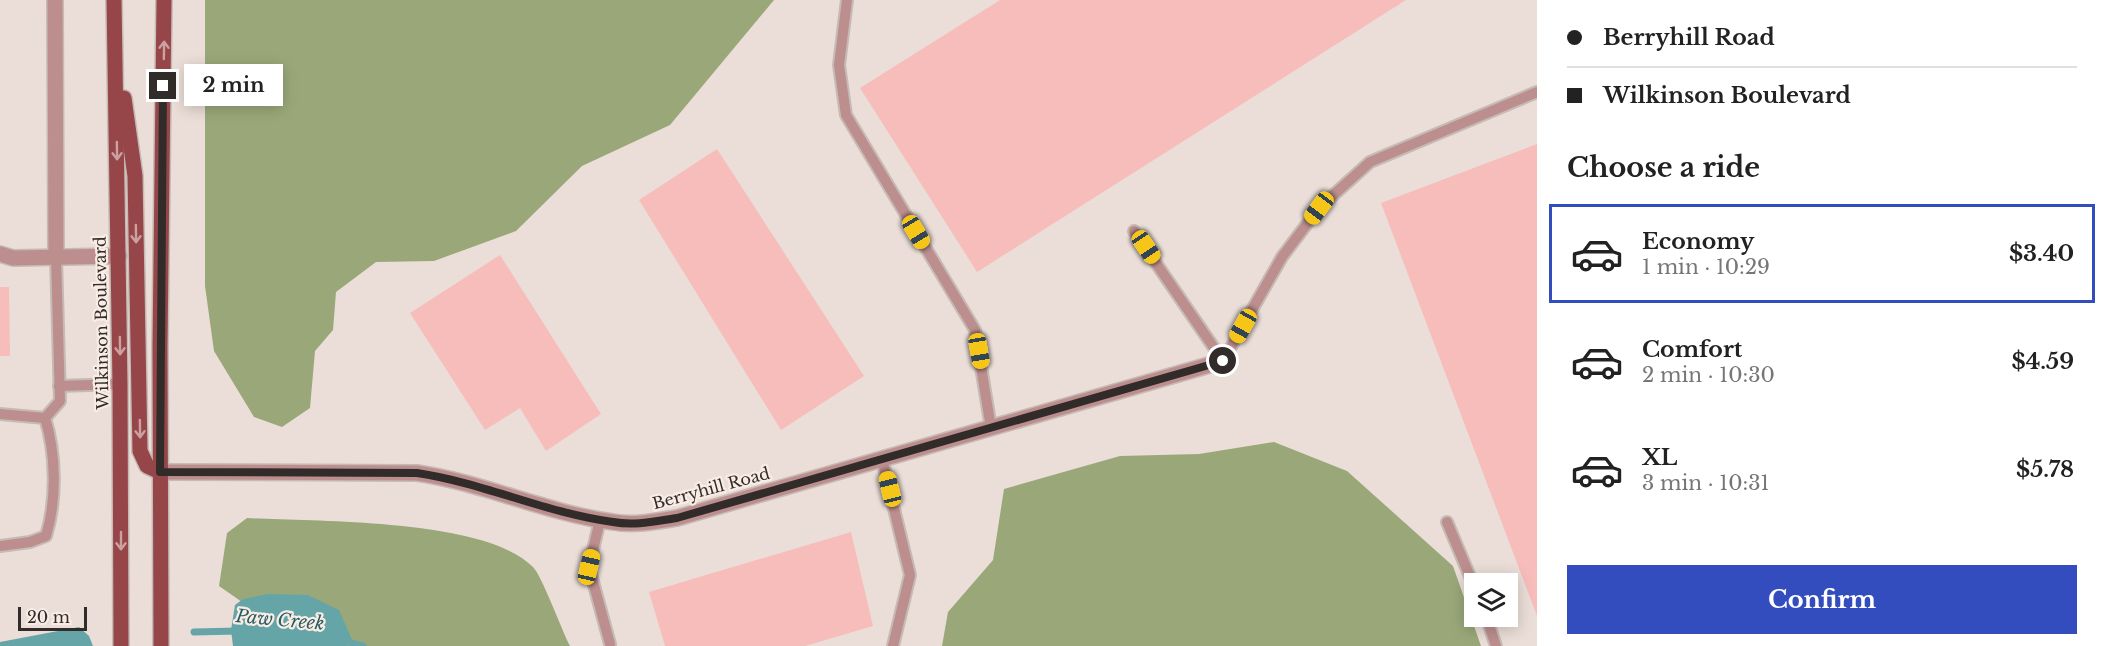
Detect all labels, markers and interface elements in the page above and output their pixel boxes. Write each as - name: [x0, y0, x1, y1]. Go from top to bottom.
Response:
- text: Berryhill Road: [1603, 24, 1775, 51]
- one-way arrow: [158, 40, 170, 60]
- callout: 2 min: [184, 65, 283, 107]
- route end: [149, 72, 176, 99]
- text: 2 min: [202, 73, 265, 97]
- text: Wilkinson Boulevard: [1603, 82, 1851, 109]
- one-way arrow: [111, 141, 123, 161]
- text: Choose a ride: [1567, 151, 1760, 184]
- car: [1301, 188, 1337, 228]
- car: [899, 212, 933, 252]
- one-way arrow: [130, 223, 142, 243]
- car: [1128, 227, 1164, 267]
- icon: car: [1570, 227, 1624, 281]
- text: Economy: [1642, 228, 1754, 255]
- street label: Wilkinson Boulevard: [89, 236, 113, 411]
- text: $3.40: [2009, 240, 2074, 267]
- text: 1 min · 10:29: [1642, 255, 1770, 279]
- car: [1226, 306, 1260, 346]
- car: [967, 332, 991, 370]
- icon: car: [1570, 335, 1624, 389]
- one-way arrow: [114, 336, 126, 356]
- text: Comfort: [1642, 336, 1742, 363]
- route start: [1209, 347, 1236, 374]
- text: $4.59: [2012, 348, 2074, 375]
- text: 2 min · 10:30: [1642, 363, 1775, 387]
- one-way arrow: [134, 418, 145, 438]
- icon: car: [1570, 443, 1624, 497]
- text: XL: [1642, 444, 1677, 471]
- text: $5.78: [2016, 456, 2074, 483]
- street label: Berryhill Road: [650, 463, 772, 513]
- car: [877, 469, 903, 509]
- text: 3 min · 10:31: [1642, 471, 1769, 495]
- one-way arrow: [115, 531, 127, 551]
- car: [576, 547, 602, 587]
- button: Confirm: [1567, 565, 2077, 634]
- map controls: [1464, 573, 1518, 627]
- button: layers: [1464, 573, 1518, 627]
- scale bar: [18, 604, 87, 632]
- water label: Paw Creek: [234, 605, 325, 635]
- text: 20 m: [27, 607, 70, 627]

